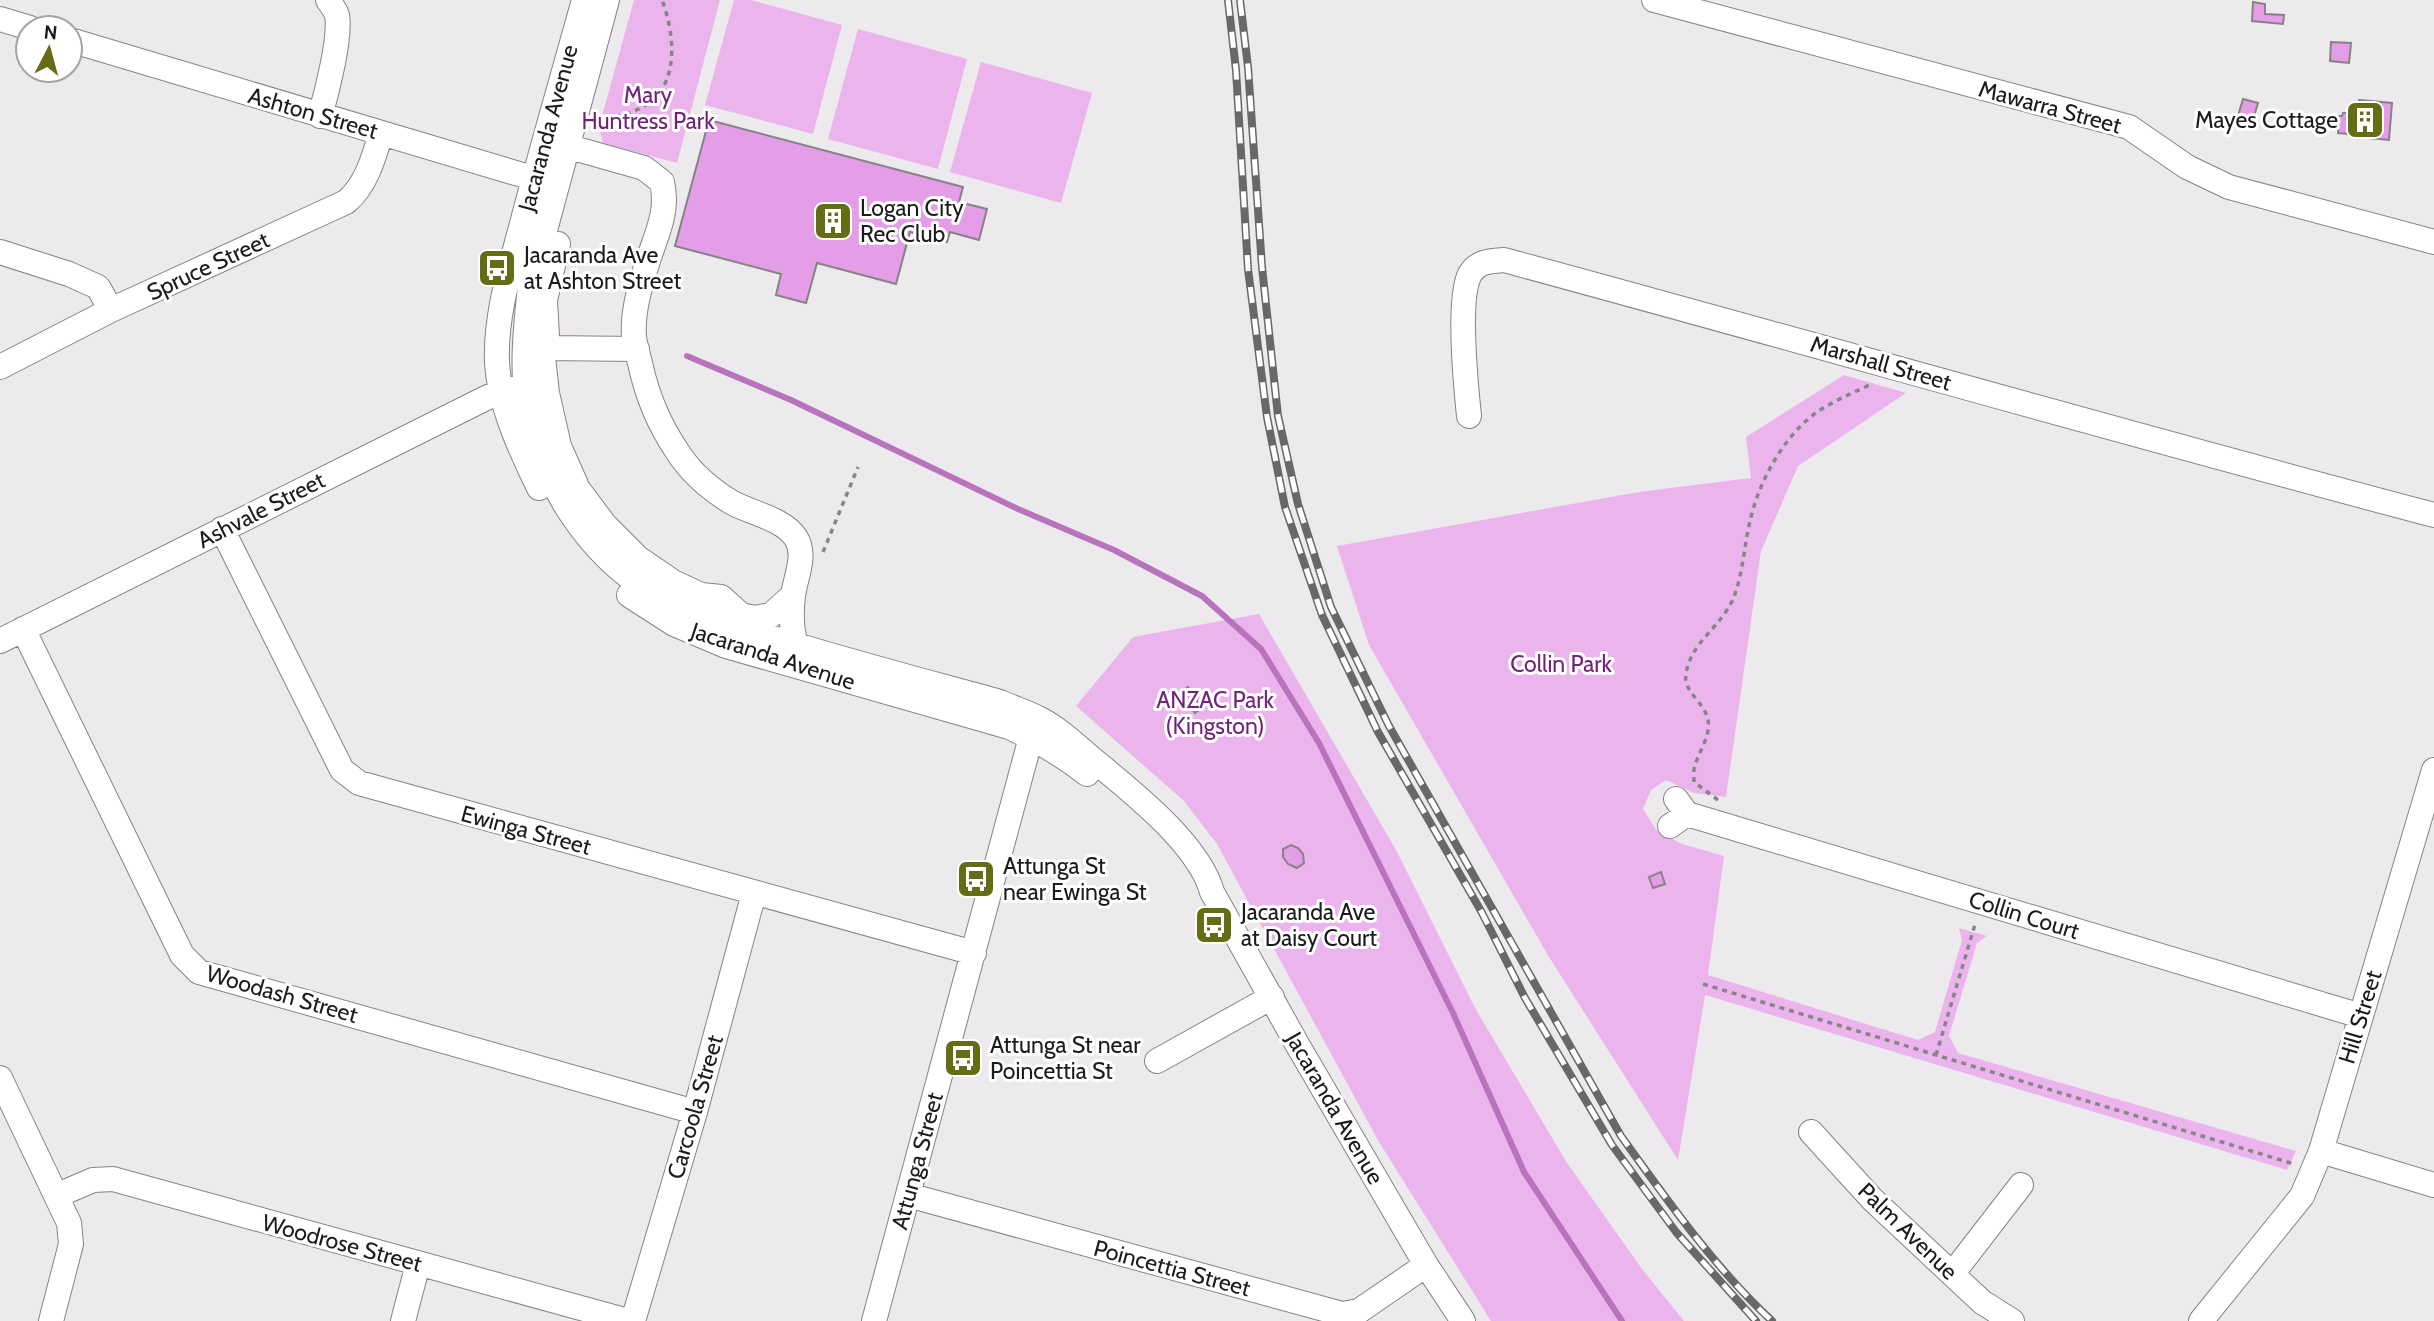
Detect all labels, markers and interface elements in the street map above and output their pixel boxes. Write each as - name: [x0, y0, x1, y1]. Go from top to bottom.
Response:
- north arrow: [14, 14, 84, 84]
- text: N: [43, 20, 59, 45]
- street label: Jacaranda Avenue: [512, 42, 584, 215]
- street label: Mawarra Street: [1976, 75, 2125, 140]
- street label: Ashton Street: [245, 81, 381, 145]
- park label: Mary Huntress Park: [582, 81, 715, 135]
- building icon: Mayes Cottage: [2344, 99, 2386, 141]
- place label: Mayes Cottage: [2195, 106, 2338, 134]
- place label: Logan City Rec Club: [860, 194, 964, 248]
- building icon: Logan City Rec Club: [812, 200, 854, 242]
- street label: Spruce Street: [142, 225, 274, 307]
- place label: Jacaranda Ave at Ashton Street: [523, 241, 681, 295]
- bus stop icon: Jacaranda Ave at Ashton Street: [476, 247, 518, 289]
- street label: Marshall Street: [1807, 330, 1955, 397]
- street label: Ashvale Street: [193, 466, 330, 554]
- street label: Jacaranda Avenue: [686, 616, 859, 696]
- park label: Collin Park: [1510, 650, 1613, 678]
- park label: ANZAC Park (Kingston): [1156, 686, 1275, 740]
- street label: Ewinga Street: [458, 799, 594, 861]
- place label: Attunga St near Ewinga St: [1003, 852, 1147, 906]
- bus stop icon: Attunga St near Ewinga St: [955, 858, 997, 900]
- street label: Collin Court: [1965, 885, 2083, 945]
- place label: Jacaranda Ave at Daisy Court: [1240, 898, 1377, 952]
- bus stop icon: Jacaranda Ave at Daisy Court: [1193, 904, 1235, 946]
- street label: Woodash Street: [203, 959, 361, 1029]
- street label: Hill Street: [2333, 967, 2387, 1067]
- street label: Jacaranda Avenue: [1280, 1026, 1390, 1189]
- place label: Attunga St near Poincettia St: [990, 1031, 1141, 1085]
- street label: Carcoola Street: [661, 1032, 729, 1182]
- bus stop icon: Attunga St near Poincettia St: [942, 1037, 984, 1079]
- street label: Attunga Street: [885, 1089, 949, 1233]
- street label: Palm Avenue: [1852, 1177, 1964, 1286]
- street label: Woodrose Street: [259, 1208, 425, 1278]
- street label: Poincettia Street: [1091, 1234, 1254, 1302]

